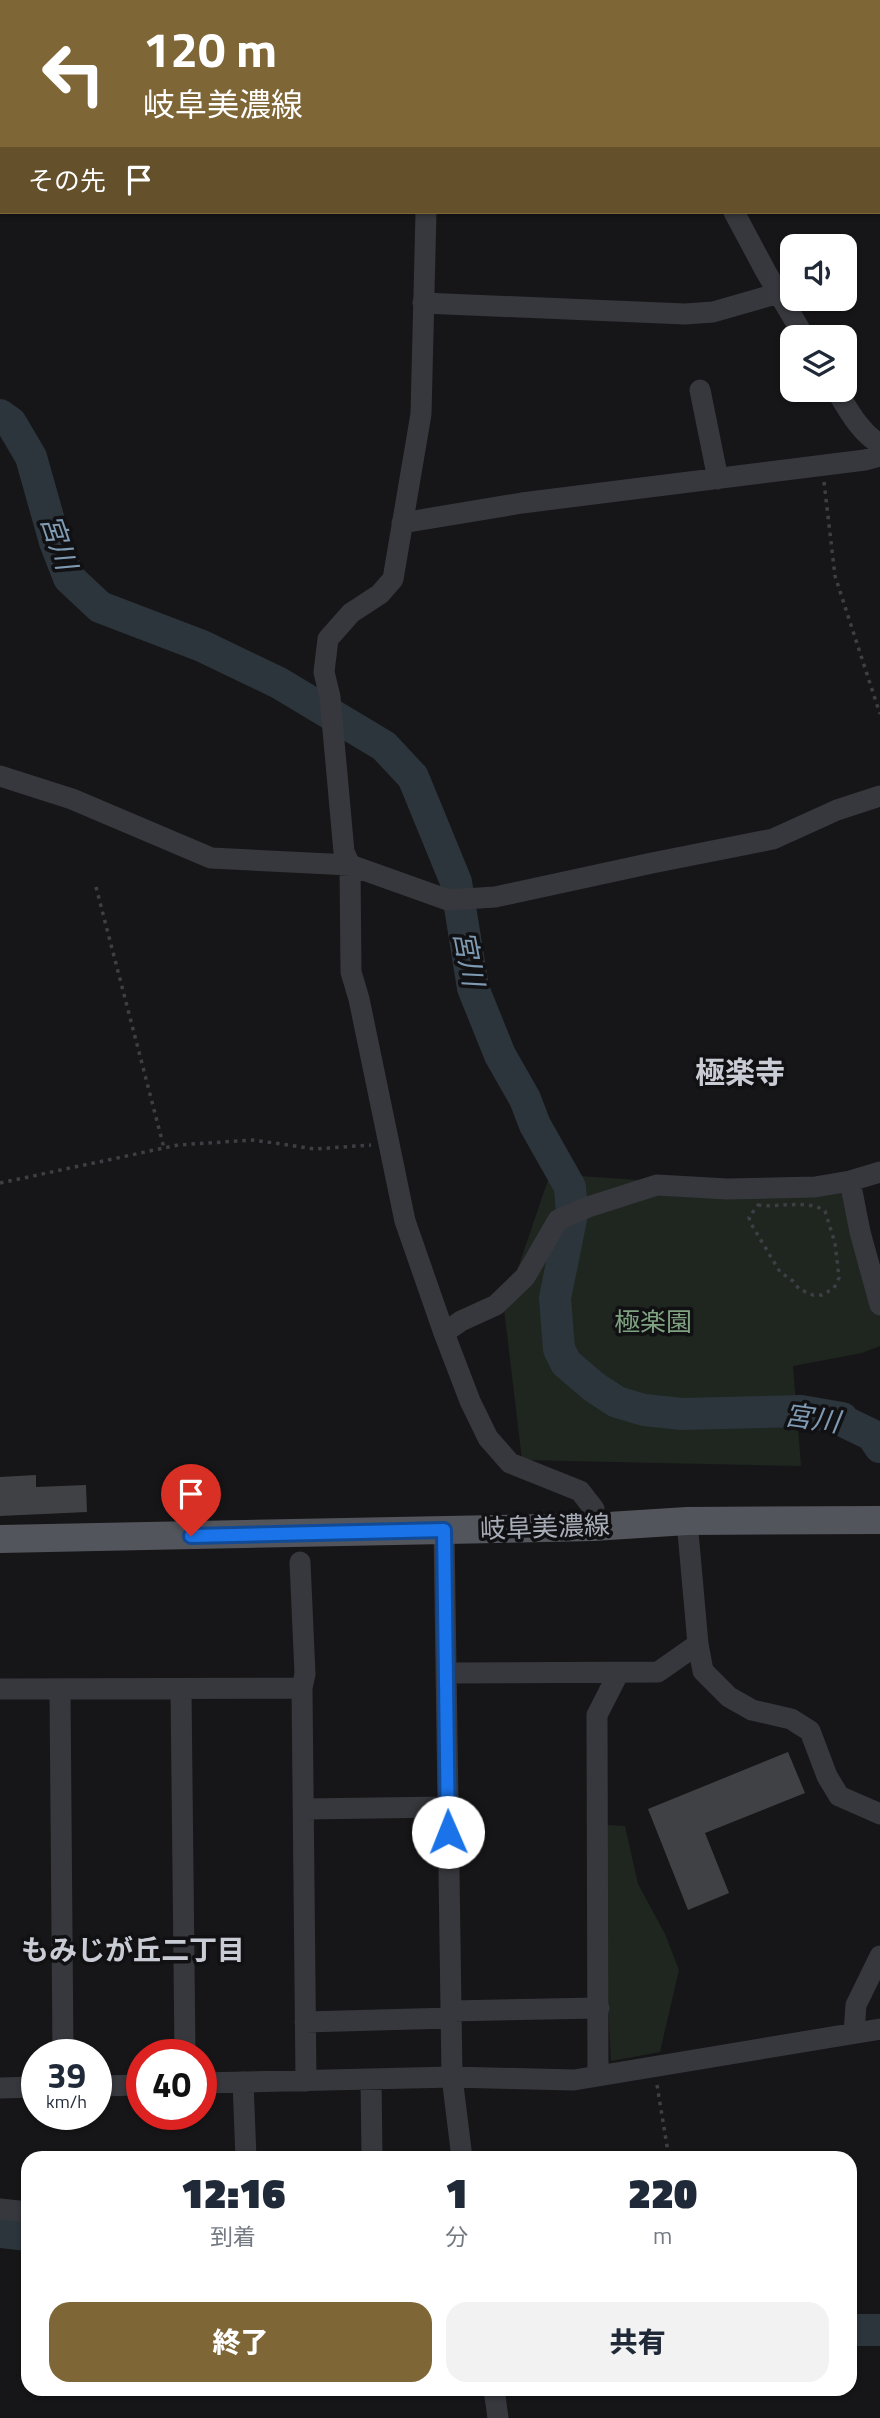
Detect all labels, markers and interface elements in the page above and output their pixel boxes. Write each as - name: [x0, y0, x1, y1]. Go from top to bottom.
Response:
- text: 120 m: [143, 11, 277, 86]
- icon: left: [28, 28, 119, 119]
- text: 岐阜美濃線: [143, 80, 303, 128]
- text: その先: [28, 161, 106, 200]
- icon: arrive: [120, 161, 158, 199]
- map controls: [780, 234, 857, 402]
- button: sound: [780, 234, 857, 311]
- button: layers: [780, 325, 857, 402]
- water label: 宮川: [30, 508, 90, 578]
- water label: 宮川: [443, 926, 497, 992]
- district label: 極楽寺: [695, 1049, 785, 1095]
- park label: 極楽園: [614, 1302, 692, 1341]
- water label: 宮川: [781, 1392, 846, 1443]
- pin: [161, 1464, 221, 1536]
- icon: arrive: [172, 1475, 210, 1513]
- street label: 岐阜美濃線: [479, 1505, 611, 1548]
- position arrow: [411, 1795, 485, 1869]
- district label: もみじが丘二丁目: [21, 1928, 245, 1971]
- speed limit sign: 40: [126, 2039, 217, 2130]
- text: 39: [47, 2048, 86, 2102]
- text: km/h: [46, 2088, 87, 2115]
- text: 12:16: [181, 2160, 285, 2224]
- text: 1: [445, 2160, 468, 2224]
- text: 220: [628, 2160, 697, 2224]
- text: m: [653, 2218, 672, 2253]
- text: 到着: [210, 2219, 256, 2254]
- text: 分: [445, 2219, 468, 2254]
- button: 終了: [49, 2302, 432, 2382]
- button: 共有: [446, 2302, 829, 2382]

